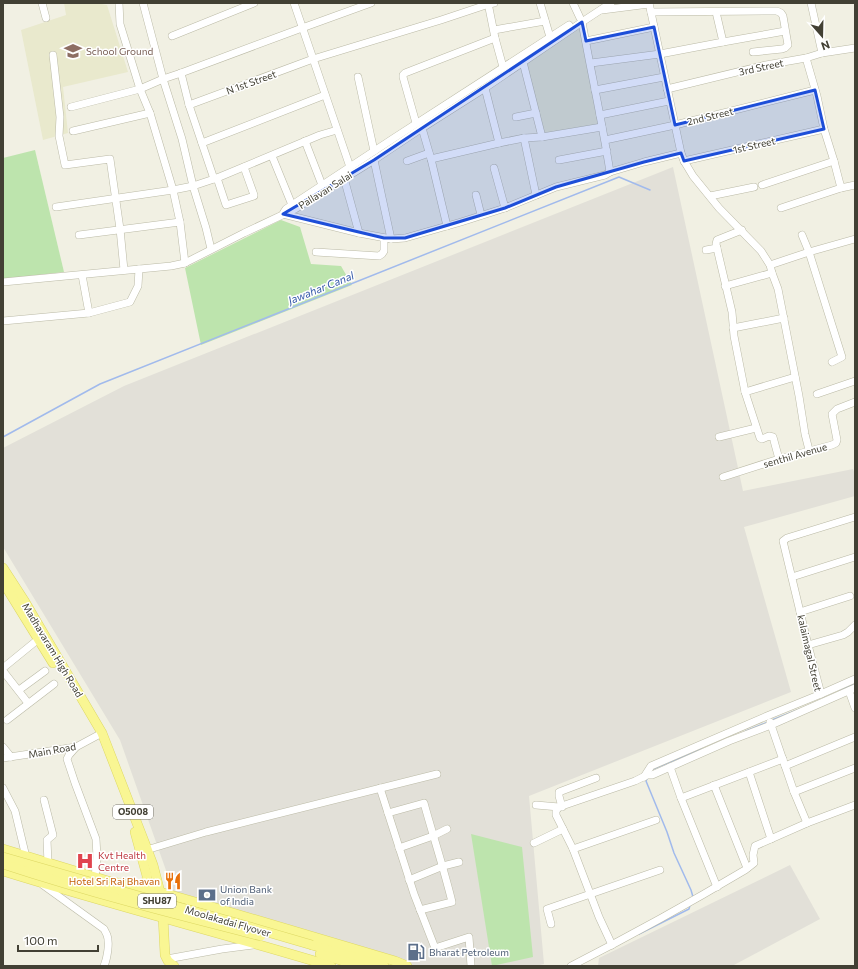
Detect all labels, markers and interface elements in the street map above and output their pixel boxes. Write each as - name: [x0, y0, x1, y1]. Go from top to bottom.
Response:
- north arrow: [802, 16, 842, 56]
- text: N: [819, 38, 832, 53]
- school or university icon: School Ground: [63, 41, 83, 61]
- place label: School Ground: [86, 45, 153, 57]
- street label: 3rd Street: [738, 56, 784, 78]
- street label: N 1st Street: [224, 67, 278, 97]
- street label: 2nd Street: [686, 104, 734, 128]
- street label: 1st Street: [732, 134, 776, 156]
- street label: Pallavan Salai: [296, 169, 354, 211]
- water label: Jawahar Canal: [285, 268, 356, 308]
- street label: senthil Avenue: [762, 440, 828, 470]
- street label: Madhavaram High Road: [20, 601, 86, 699]
- street label: kalaimagal Street: [795, 614, 825, 692]
- street label: Main Road: [27, 740, 77, 760]
- road number: O5008: [113, 805, 153, 819]
- place label: Kvt Health Centre: [98, 849, 146, 873]
- hospital icon: Kvt Health Centre: [75, 851, 95, 871]
- restaurant icon: Hotel Sri Raj Bhavan: [163, 871, 183, 891]
- place label: Hotel Sri Raj Bhavan: [69, 875, 160, 887]
- place label: Union Bank of India: [220, 883, 273, 907]
- bank icon: Union Bank of India: [197, 885, 217, 905]
- road number: SHU87: [138, 894, 176, 908]
- street label: Moolakadai Flyover: [184, 903, 272, 939]
- scale bar: [18, 927, 98, 953]
- text: 100 m: [24, 933, 58, 947]
- fuel station icon: Bharat Petroleum: [406, 942, 426, 962]
- place label: Bharat Petroleum: [429, 946, 509, 958]

